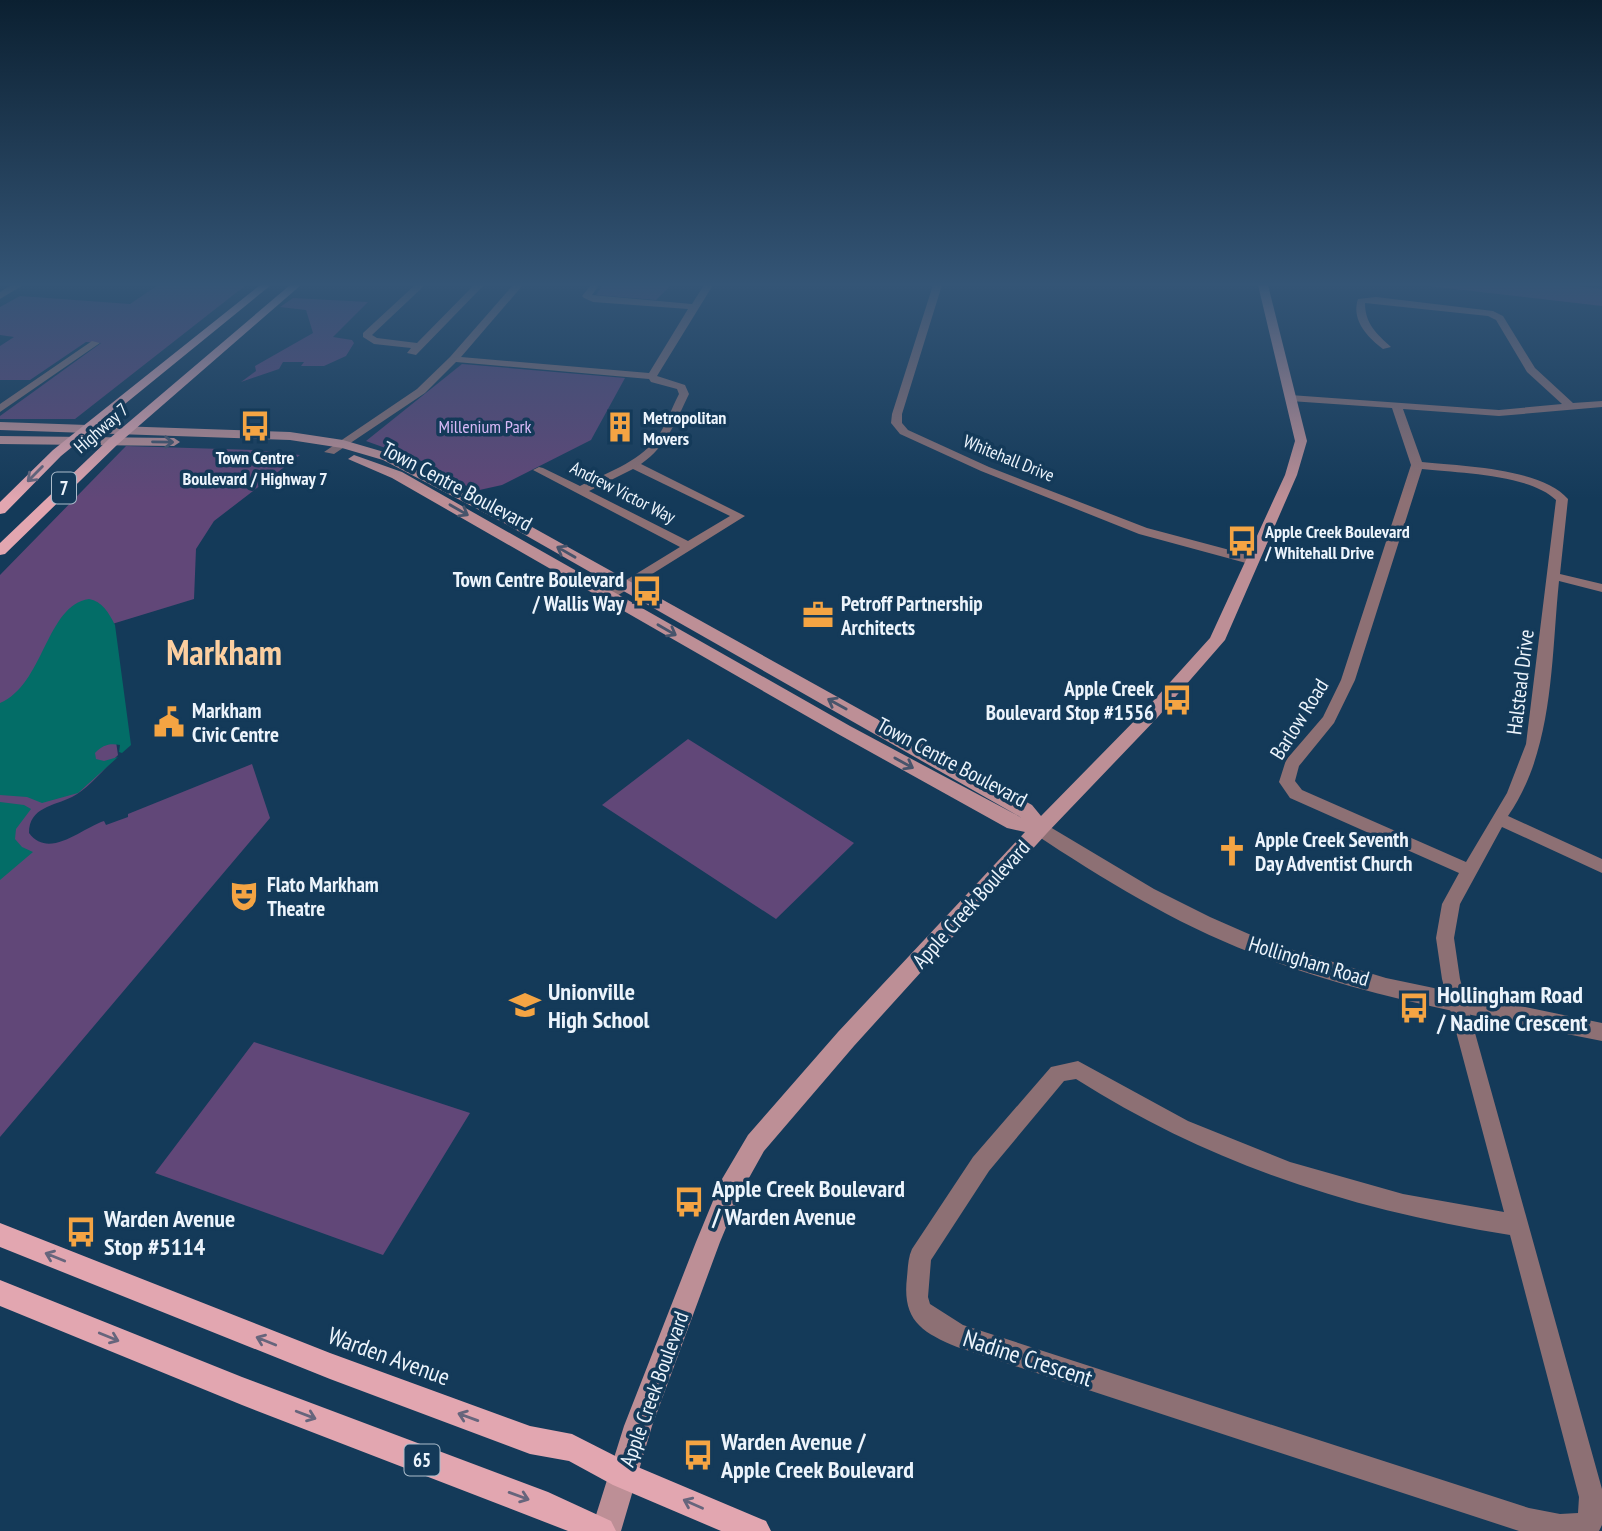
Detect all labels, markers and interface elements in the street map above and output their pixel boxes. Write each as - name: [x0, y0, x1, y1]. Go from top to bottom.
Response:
- street label: Highway 7: [69, 398, 133, 458]
- place label: Metropolitan Movers: [643, 406, 726, 450]
- bus stop icon: Town Centre Boulevard / Highway 7: [238, 409, 272, 443]
- building icon: Metropolitan Movers: [603, 410, 637, 444]
- park label: Millenium Park: [438, 415, 532, 438]
- street label: Whitehall Drive: [960, 429, 1058, 487]
- one-way arrow: [151, 435, 174, 449]
- street label: Town Centre Boulevard: [377, 435, 537, 537]
- place label: Town Centre Boulevard / Highway 7: [182, 446, 328, 490]
- street label: Andrew Victor Way: [566, 456, 680, 529]
- one-way arrow: [27, 466, 44, 483]
- road number: 7: [52, 472, 76, 503]
- one-way arrow: [448, 504, 469, 517]
- place label: Apple Creek Boulevard / Whitehall Drive: [1264, 520, 1410, 564]
- bus stop icon: Apple Creek Boulevard / Whitehall Drive: [1225, 524, 1259, 558]
- one-way arrow: [556, 545, 577, 558]
- place label: Town Centre Boulevard / Wallis Way: [453, 566, 625, 617]
- bus stop icon: Town Centre Boulevard / Wallis Way: [630, 574, 664, 608]
- place label: Petroff Partnership Architects: [840, 590, 983, 641]
- office icon: Petroff Partnership Architects: [801, 598, 835, 632]
- one-way arrow: [656, 623, 676, 637]
- street label: Halstead Drive: [1500, 628, 1540, 736]
- district label: Markham: [166, 629, 282, 675]
- street label: Barlow Road: [1264, 674, 1334, 764]
- place label: Apple Creek Boulevard Stop #1556: [986, 675, 1154, 726]
- bus stop icon: Apple Creek Boulevard Stop #1556: [1160, 683, 1194, 717]
- place label: Markham Civic Centre: [192, 697, 279, 748]
- one-way arrow: [827, 697, 847, 711]
- public building icon: Markham Civic Centre: [152, 705, 186, 739]
- street label: Town Centre Boulevard: [872, 711, 1032, 813]
- one-way arrow: [893, 756, 913, 770]
- place label: Apple Creek Seventh Day Adventist Church: [1254, 826, 1412, 877]
- street label: Apple Creek Boulevard: [906, 834, 1036, 974]
- church icon: Apple Creek Seventh Day Adventist Church: [1215, 834, 1249, 868]
- place label: Flato Markham Theatre: [267, 871, 379, 922]
- theatre icon: Flato Markham Theatre: [227, 879, 261, 913]
- street label: Hollingham Road: [1245, 930, 1373, 992]
- place label: Unionville High School: [548, 976, 650, 1035]
- place label: Hollingham Road / Nadine Crescent: [1436, 979, 1588, 1038]
- school or university icon: Unionville High School: [508, 988, 542, 1022]
- bus stop icon: Hollingham Road / Nadine Crescent: [1397, 991, 1431, 1025]
- place label: Apple Creek Boulevard / Warden Avenue: [711, 1173, 905, 1232]
- bus stop icon: Apple Creek Boulevard / Warden Avenue: [672, 1185, 706, 1219]
- place label: Warden Avenue Stop #5114: [103, 1203, 235, 1262]
- bus stop icon: Warden Avenue Stop #5114: [64, 1215, 98, 1249]
- one-way arrow: [44, 1250, 66, 1263]
- street label: Apple Creek Boulevard: [613, 1308, 695, 1470]
- street label: Warden Avenue: [324, 1320, 454, 1392]
- street label: Nadine Crescent: [959, 1323, 1097, 1394]
- one-way arrow: [97, 1332, 119, 1345]
- one-way arrow: [256, 1334, 278, 1347]
- one-way arrow: [295, 1410, 317, 1423]
- one-way arrow: [458, 1410, 480, 1422]
- place label: Warden Avenue / Apple Creek Boulevard: [720, 1426, 914, 1485]
- bus stop icon: Warden Avenue / Apple Creek Boulevard: [681, 1438, 715, 1472]
- road number: 65: [404, 1444, 440, 1476]
- one-way arrow: [507, 1491, 529, 1503]
- one-way arrow: [683, 1497, 704, 1510]

